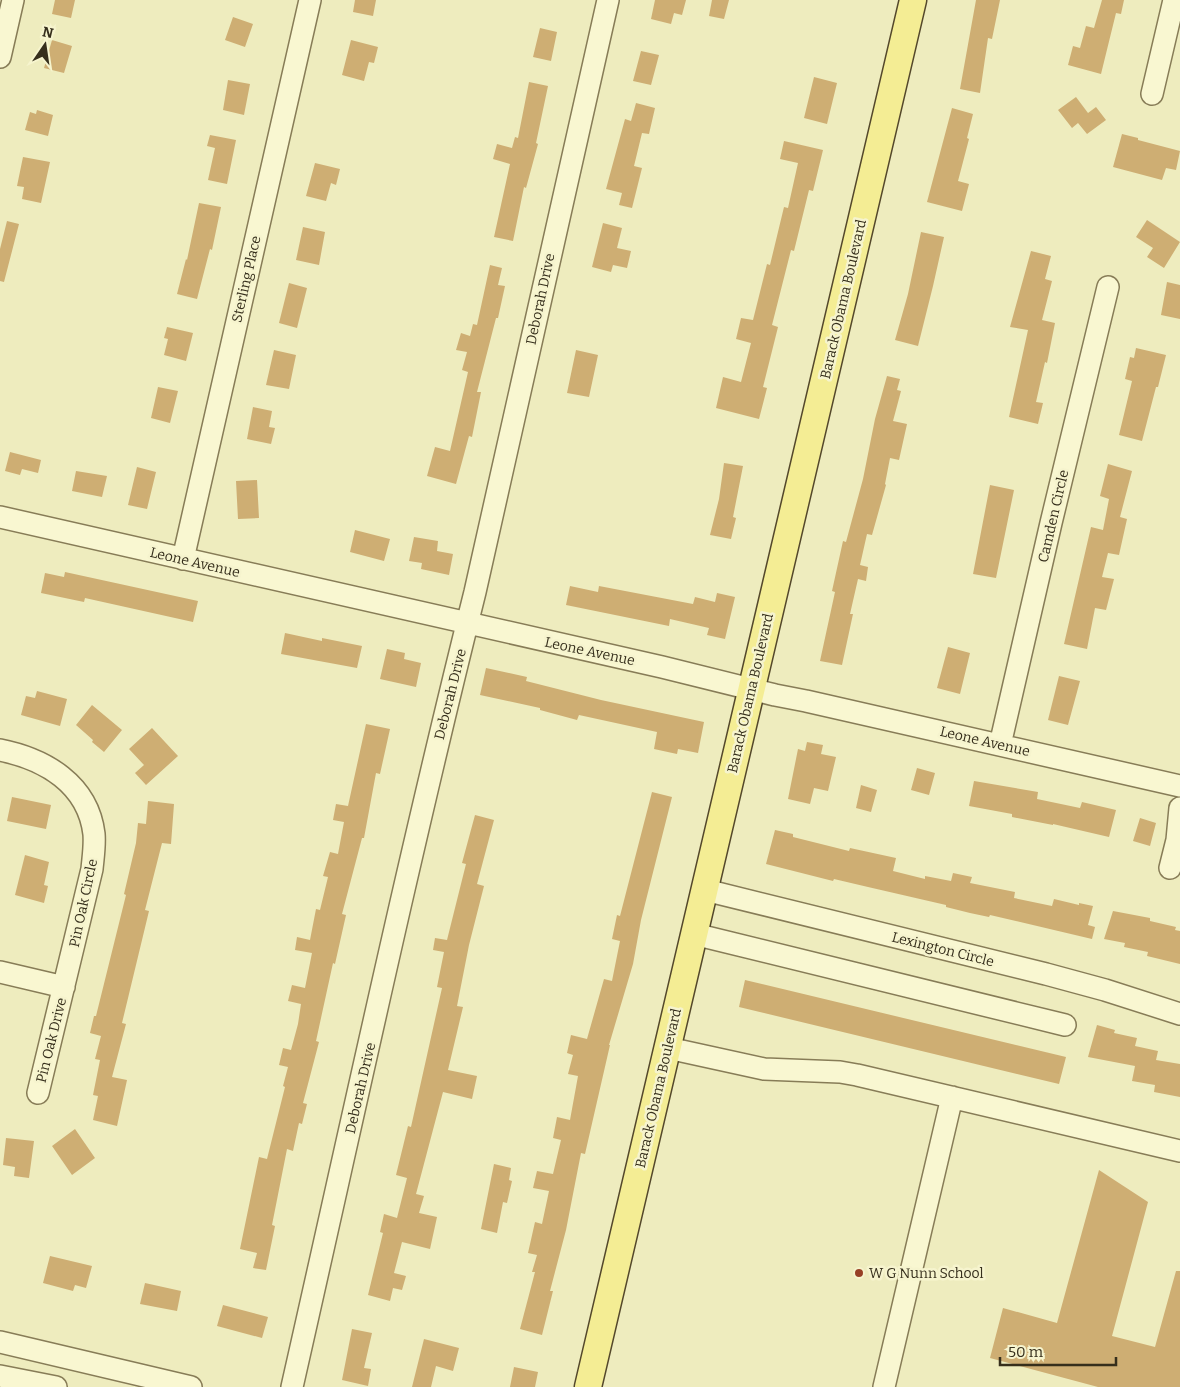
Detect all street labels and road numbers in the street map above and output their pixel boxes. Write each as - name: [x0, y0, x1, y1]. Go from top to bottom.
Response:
- street label: Barack Obama Boulevard: [817, 218, 870, 381]
- street label: Sterling Place: [228, 234, 265, 324]
- street label: Deborah Drive: [522, 252, 558, 346]
- street label: Camden Circle: [1035, 468, 1072, 564]
- street label: Leone Avenue: [148, 544, 242, 581]
- street label: Barack Obama Boulevard: [724, 612, 777, 775]
- street label: Leone Avenue: [543, 634, 637, 669]
- street label: Deborah Drive: [431, 647, 470, 741]
- street label: Leone Avenue: [938, 723, 1032, 760]
- street label: Pin Oak Circle: [66, 857, 101, 949]
- street label: Lexington Circle: [890, 929, 996, 970]
- street label: Pin Oak Drive: [33, 996, 70, 1084]
- street label: Barack Obama Boulevard: [632, 1007, 685, 1170]
- street label: Deborah Drive: [342, 1041, 379, 1135]

